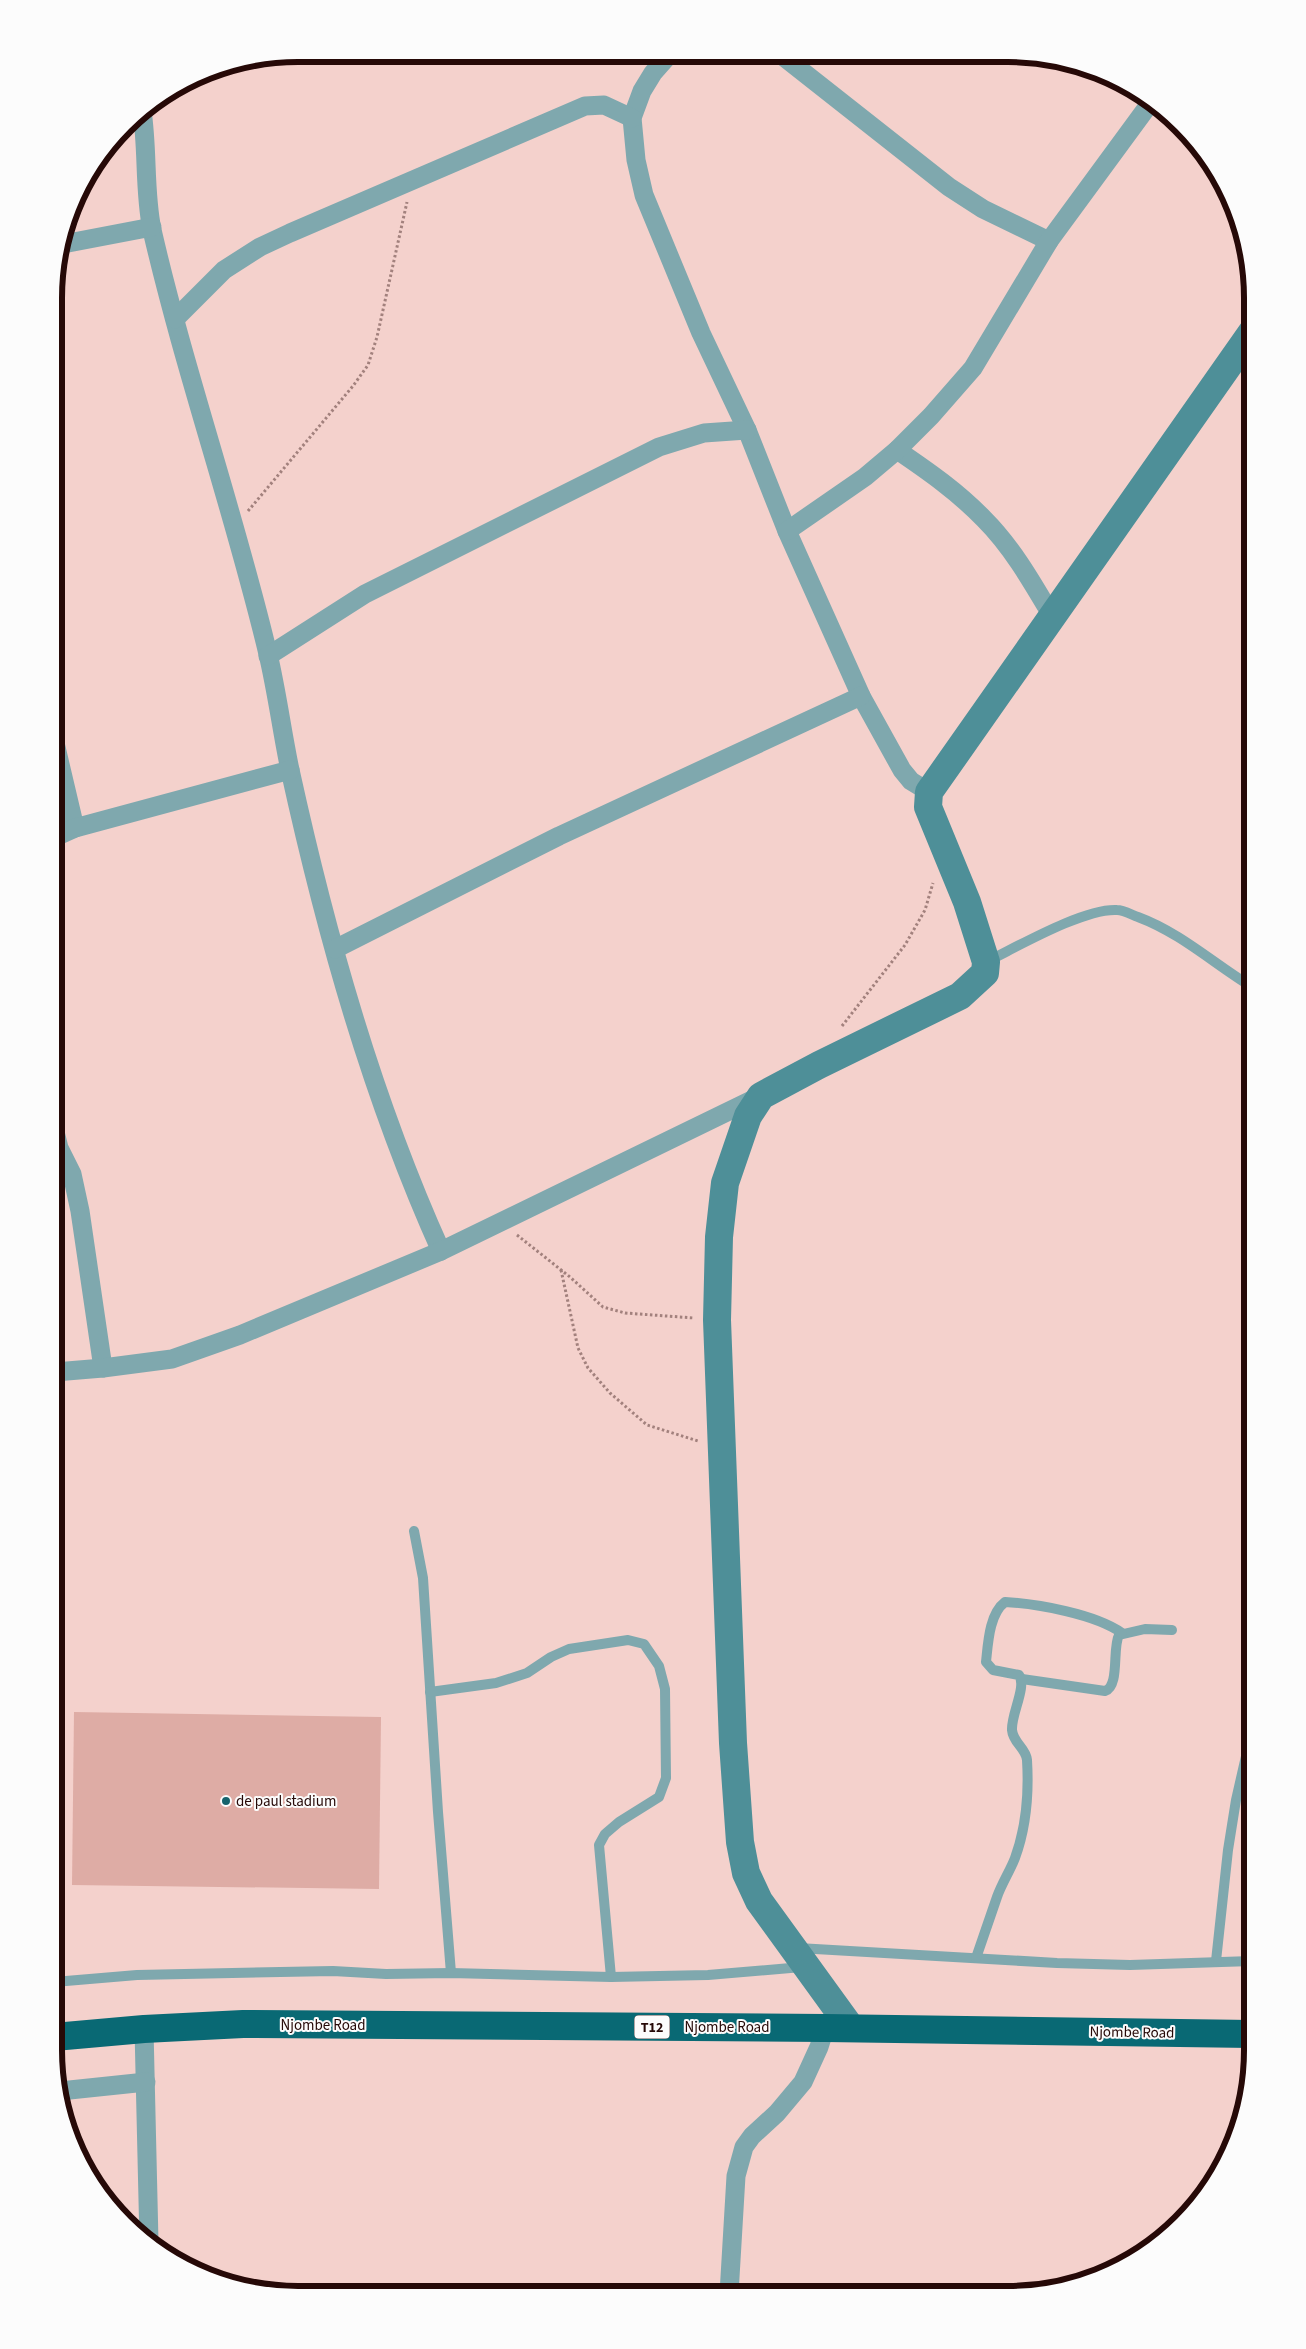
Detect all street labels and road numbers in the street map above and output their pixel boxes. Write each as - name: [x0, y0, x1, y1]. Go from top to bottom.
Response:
- street label: Njombe Road: [281, 2015, 365, 2036]
- road number: T12: [634, 2015, 670, 2038]
- street label: Njombe Road: [685, 2017, 769, 2038]
- street label: Njombe Road: [1089, 2021, 1175, 2044]

